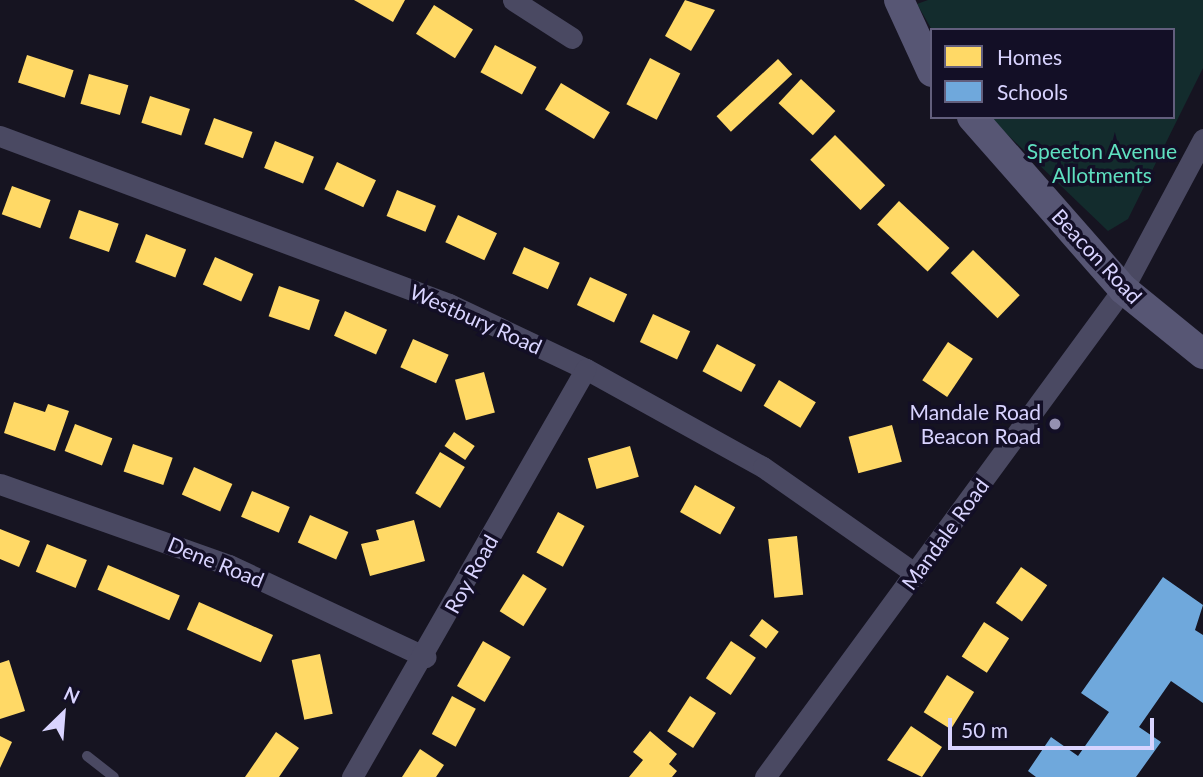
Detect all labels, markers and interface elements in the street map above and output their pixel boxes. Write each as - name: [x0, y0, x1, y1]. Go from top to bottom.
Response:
- legend: [930, 28, 1175, 119]
- text: Homes: [997, 44, 1062, 69]
- text: Schools: [997, 79, 1068, 104]
- park label: Speeton Avenue Allotments: [1026, 138, 1178, 188]
- street label: Beacon Road: [1047, 203, 1147, 309]
- street label: Westbury Road: [406, 279, 546, 359]
- place label: Mandale Road Beacon Road: [909, 399, 1041, 449]
- marker: Mandale Road Beacon Road: [1047, 416, 1063, 432]
- street label: Mandale Road: [896, 473, 994, 595]
- street label: Roy Road: [439, 530, 503, 618]
- street label: Dene Road: [164, 531, 268, 593]
- north arrow: [28, 679, 98, 749]
- text: N: [61, 681, 84, 708]
- scale bar: [951, 704, 1158, 748]
- text: 50 m: [961, 717, 1008, 742]

